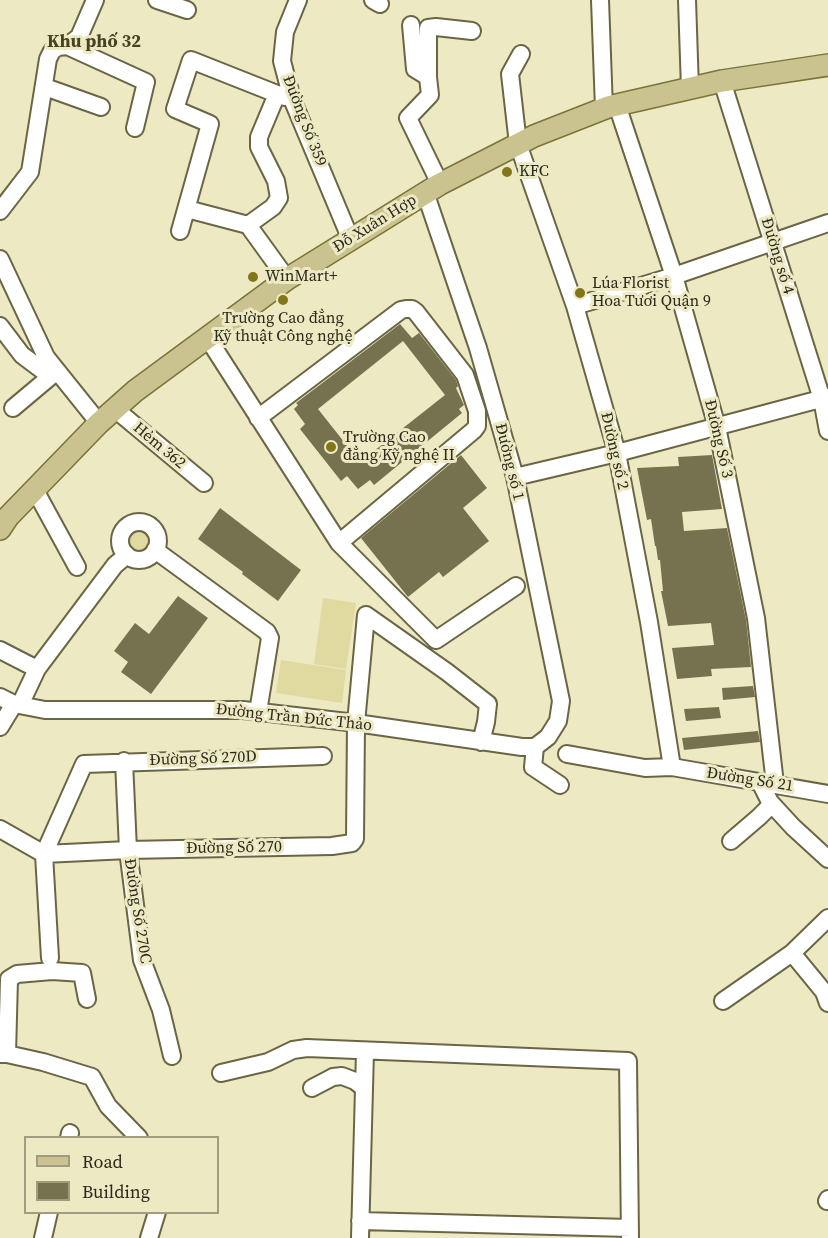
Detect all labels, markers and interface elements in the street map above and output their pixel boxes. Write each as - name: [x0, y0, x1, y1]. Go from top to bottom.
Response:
- district label: Khu phố 32: [47, 31, 141, 53]
- street label: Đường Số 359: [278, 73, 330, 169]
- place label: KFC: [519, 162, 549, 182]
- marker: KFC: [500, 165, 514, 179]
- street label: Đỗ Xuân Hợp: [330, 191, 420, 257]
- street label: Đường số 4: [756, 216, 798, 296]
- place label: WinMart+: [265, 267, 337, 287]
- marker: WinMart+: [246, 270, 260, 284]
- place label: Lúa Florist Hoa Tươi Quận 9: [592, 274, 711, 312]
- marker: Lúa Florist Hoa Tươi Quận 9: [573, 286, 587, 300]
- marker: Trường Cao đẳng Kỹ thuật Công nghệ: [276, 293, 290, 307]
- place label: Trường Cao đẳng Kỹ thuật Công nghệ: [213, 309, 353, 347]
- street label: Đường Số 3: [700, 398, 736, 480]
- street label: Đường số 2: [596, 411, 632, 491]
- street label: Hẻm 362: [129, 419, 189, 473]
- street label: Đường số 1: [490, 422, 528, 502]
- place label: Trường Cao đẳng Kỹ nghệ II: [343, 428, 455, 466]
- marker: Trường Cao đẳng Kỹ nghệ II: [324, 440, 338, 454]
- street label: Đường Trần Đức Thảo: [215, 700, 373, 736]
- street label: Đường Số 270D: [149, 748, 257, 770]
- street label: Đường Số 21: [705, 764, 795, 796]
- street label: Đường Số 270: [186, 838, 282, 858]
- street label: Đường Số 270C: [119, 857, 155, 965]
- legend: [24, 1136, 219, 1214]
- text: Road: [82, 1149, 123, 1174]
- text: Building: [82, 1179, 150, 1204]

